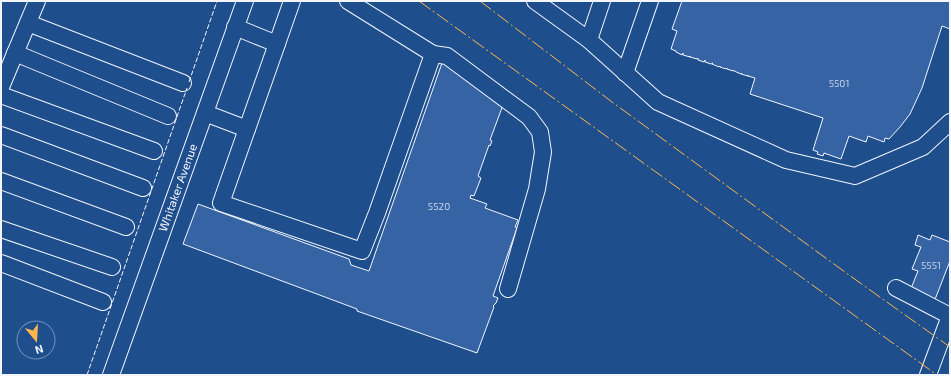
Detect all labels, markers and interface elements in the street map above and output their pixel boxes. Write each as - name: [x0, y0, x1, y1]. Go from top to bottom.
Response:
- house number: 5501: [829, 77, 849, 89]
- street label: Whitaker Avenue: [155, 142, 199, 233]
- house number: 5520: [428, 200, 450, 212]
- house number: 5551: [921, 259, 941, 271]
- north arrow: [16, 320, 56, 360]
- text: N: [33, 343, 45, 357]

